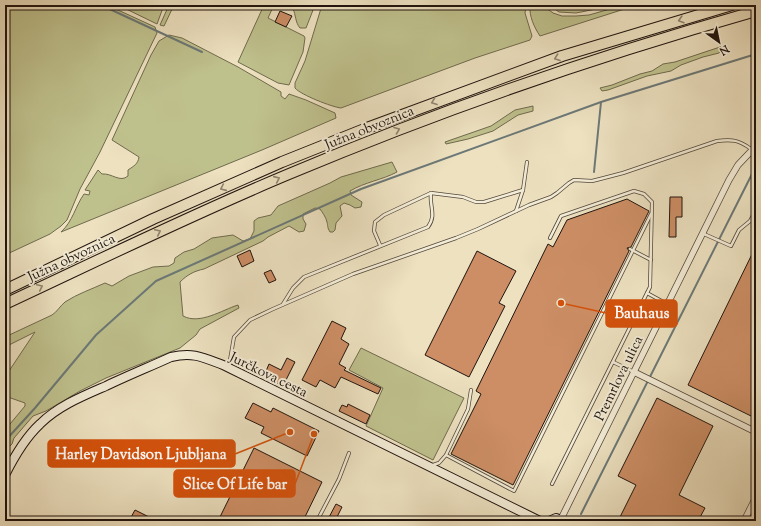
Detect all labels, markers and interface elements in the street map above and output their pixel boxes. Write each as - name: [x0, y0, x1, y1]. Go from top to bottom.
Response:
- one-way arrow: [678, 15, 685, 24]
- north arrow: [699, 22, 739, 62]
- text: N: [716, 40, 733, 59]
- one-way arrow: [553, 53, 560, 62]
- one-way arrow: [431, 98, 438, 106]
- street label: Južna obvoznica: [321, 102, 418, 156]
- one-way arrow: [394, 127, 401, 135]
- one-way arrow: [272, 176, 280, 184]
- one-way arrow: [220, 183, 228, 191]
- one-way arrow: [153, 229, 161, 237]
- street label: Južna obvoznica: [24, 230, 119, 288]
- one-way arrow: [36, 284, 44, 292]
- callout: Bauhaus: [606, 300, 677, 327]
- text: Bauhaus: [615, 304, 670, 325]
- street label: Premrlova ulica: [591, 332, 649, 425]
- street label: Jurčkova cesta: [225, 348, 311, 404]
- callout: Harley Davidson Ljubljana: [48, 440, 235, 467]
- text: Harley Davidson Ljubljana: [55, 445, 227, 466]
- callout: Slice Of Life bar: [174, 470, 295, 497]
- text: Slice Of Life bar: [183, 475, 288, 496]

